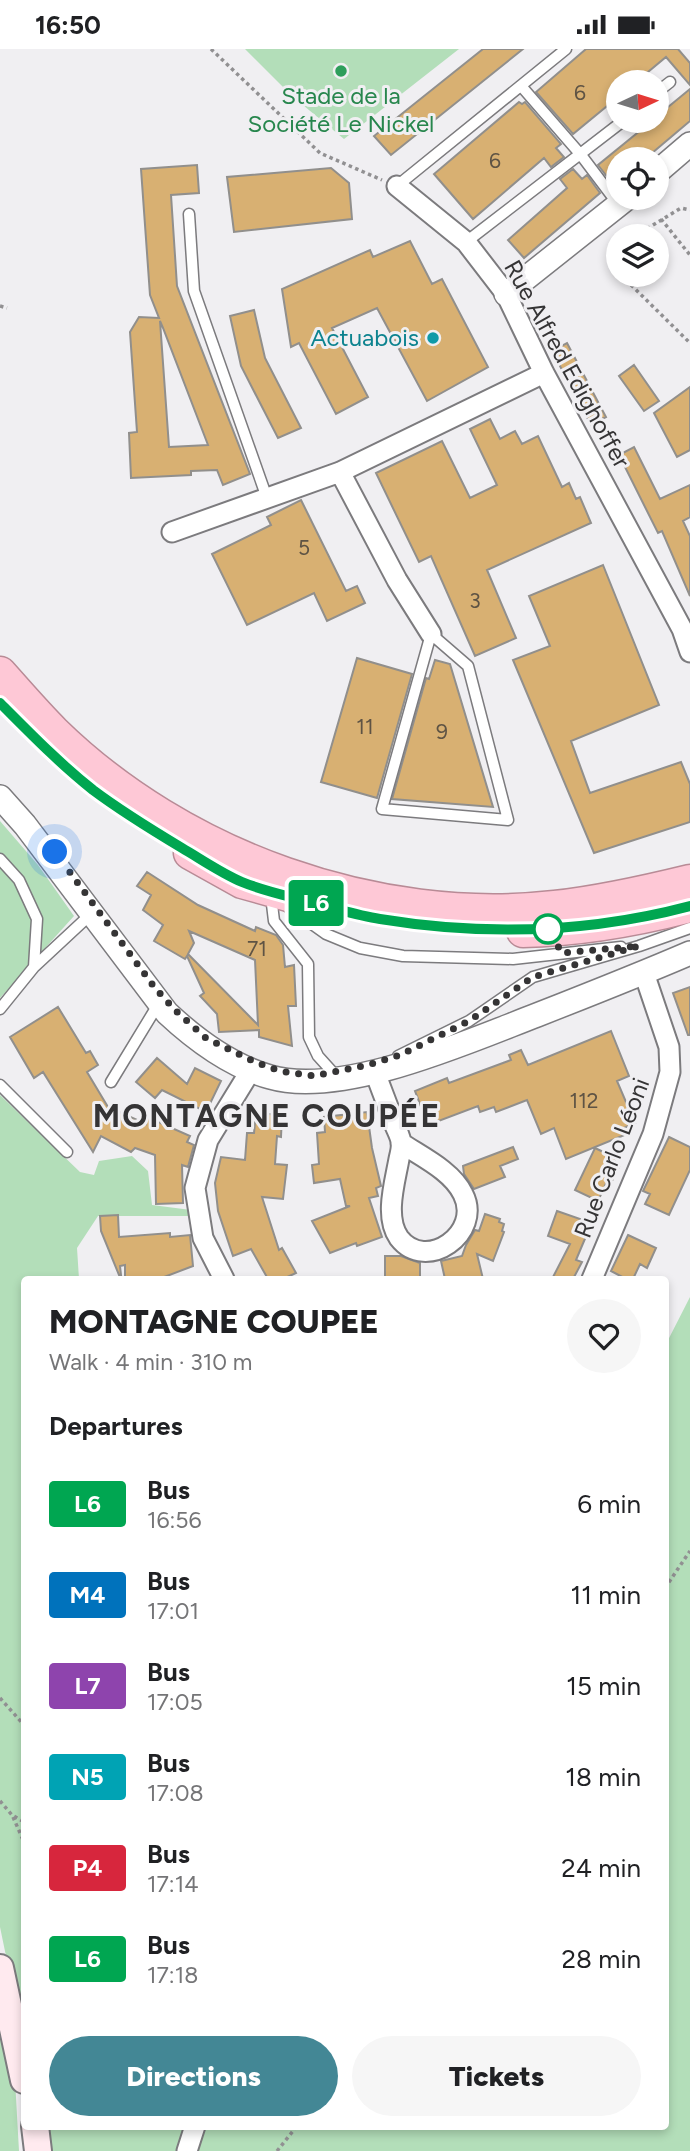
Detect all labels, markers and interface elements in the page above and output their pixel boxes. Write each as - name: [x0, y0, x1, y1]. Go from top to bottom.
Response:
- text: 16:50: [35, 9, 101, 41]
- marker: Stade de la Société Le Nickel: [333, 63, 349, 79]
- north arrow: [606, 70, 668, 133]
- map controls: [606, 70, 669, 287]
- house number: 6: [574, 80, 586, 105]
- place label: Stade de la Société Le Nickel: [248, 81, 434, 138]
- button: locate: [606, 147, 669, 210]
- house number: 6: [489, 148, 501, 173]
- button: layers: [606, 224, 669, 287]
- street label: Rue Alfred Edighoffer: [498, 255, 637, 473]
- place label: Actuabois: [310, 323, 419, 352]
- marker: Actuabois: [425, 330, 441, 346]
- house number: 5: [298, 535, 310, 560]
- house number: 3: [469, 588, 481, 613]
- house number: 11: [356, 714, 374, 739]
- house number: 9: [436, 719, 448, 744]
- your location: [37, 834, 72, 869]
- line badge: L6: [284, 880, 348, 926]
- text: L6: [303, 888, 329, 917]
- unlabelled marker: [533, 914, 563, 944]
- house number: 71: [247, 936, 267, 961]
- street label: Rue Carlo Léoni: [568, 1074, 655, 1242]
- house number: 112: [569, 1088, 599, 1113]
- district label: MONTAGNE COUPÉE: [93, 1097, 441, 1135]
- button: heart: [567, 1299, 641, 1373]
- text: MONTAGNE COUPEE: [49, 1302, 379, 1341]
- text: Walk · 4 min · 310 m: [49, 1348, 252, 1376]
- text: Departures: [49, 1410, 183, 1442]
- text: Bus: [147, 1474, 190, 1506]
- text: 6 min: [577, 1488, 641, 1520]
- text: L6: [74, 1489, 101, 1518]
- text: 16:56: [147, 1506, 202, 1534]
- text: Bus: [147, 1565, 190, 1597]
- text: 11 min: [570, 1579, 641, 1611]
- text: M4: [70, 1580, 105, 1609]
- text: 17:01: [147, 1597, 199, 1625]
- text: Bus: [147, 1656, 190, 1688]
- text: 15 min: [566, 1670, 641, 1702]
- text: L7: [74, 1671, 101, 1700]
- text: 17:05: [147, 1688, 203, 1716]
- text: Bus: [147, 1747, 190, 1779]
- text: 18 min: [565, 1761, 641, 1793]
- text: N5: [71, 1762, 104, 1791]
- text: 17:08: [147, 1779, 204, 1807]
- text: Bus: [147, 1838, 190, 1870]
- text: 24 min: [561, 1852, 641, 1884]
- text: P4: [73, 1853, 102, 1882]
- text: 17:14: [147, 1870, 198, 1898]
- text: Bus: [147, 1929, 190, 1961]
- text: 28 min: [561, 1943, 641, 1975]
- text: L6: [74, 1944, 101, 1973]
- text: 17:18: [147, 1961, 198, 1989]
- button: Directions: [49, 2036, 338, 2116]
- button: Tickets: [352, 2036, 641, 2116]

